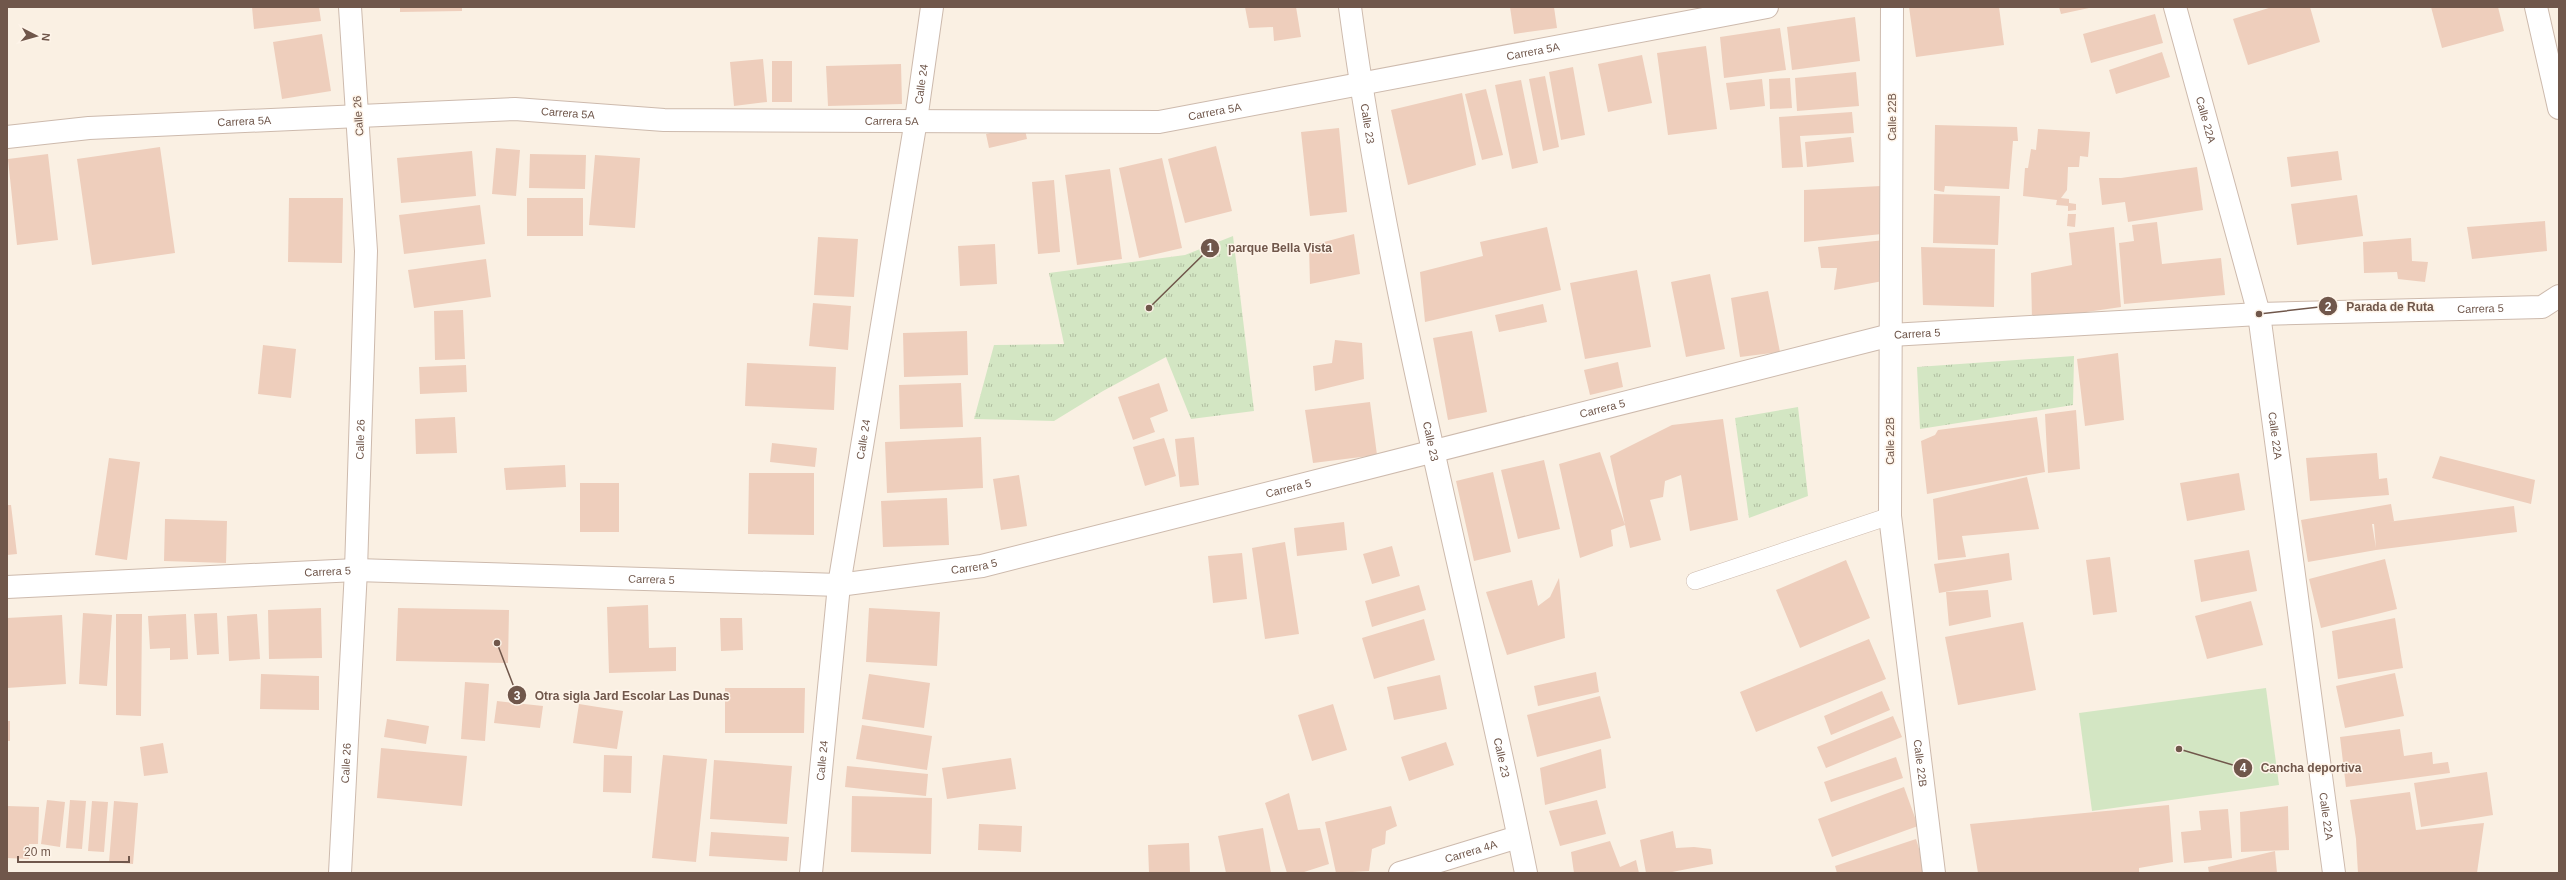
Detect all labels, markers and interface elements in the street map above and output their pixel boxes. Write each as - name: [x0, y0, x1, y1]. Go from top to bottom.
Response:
- north arrow: [16, 16, 56, 56]
- text: N: [40, 32, 52, 42]
- street label: Carrera 5A: [1505, 40, 1561, 62]
- street label: Calle 24: [912, 63, 930, 105]
- street label: Calle 22B: [1886, 93, 1898, 141]
- street label: Calle 26: [351, 95, 365, 137]
- street label: Calle 22A: [2194, 95, 2218, 145]
- street label: Carrera 5A: [1187, 100, 1243, 122]
- street label: Calle 23: [1358, 103, 1377, 145]
- street label: Carrera 5A: [541, 105, 596, 121]
- street label: Carrera 5A: [217, 114, 272, 128]
- street label: Carrera 5A: [865, 115, 919, 127]
- callout: parque Bella Vista: [1200, 236, 1340, 260]
- text: 1: [1207, 241, 1214, 255]
- text: parque Bella Vista: [1228, 241, 1332, 255]
- callout: Parada de Ruta: [2318, 294, 2441, 318]
- text: 2: [2325, 300, 2332, 314]
- text: Parada de Ruta: [2346, 300, 2434, 314]
- street label: Carrera 5: [2457, 302, 2504, 315]
- street label: Carrera 5: [1894, 326, 1941, 341]
- street label: Carrera 5: [1578, 397, 1626, 420]
- street label: Calle 22A: [2266, 411, 2285, 461]
- street label: Calle 22B: [1884, 417, 1896, 465]
- street label: Calle 24: [854, 418, 872, 460]
- street label: Calle 26: [353, 419, 367, 460]
- street label: Calle 23: [1421, 420, 1441, 462]
- street label: Carrera 5: [1264, 477, 1312, 500]
- street label: Carrera 5: [950, 556, 998, 576]
- street label: Carrera 5: [304, 564, 351, 579]
- street label: Carrera 5: [628, 572, 675, 586]
- callout: Otra sigla Jard Escolar Las Dunas: [507, 683, 737, 707]
- text: 3: [514, 689, 521, 703]
- text: Otra sigla Jard Escolar Las Dunas: [535, 689, 730, 703]
- street label: Calle 23: [1492, 737, 1512, 779]
- street label: Calle 22B: [1912, 739, 1929, 788]
- street label: Calle 24: [814, 740, 830, 781]
- street label: Calle 26: [339, 743, 353, 784]
- callout: Cancha deportiva: [2233, 756, 2369, 780]
- text: 4: [2240, 761, 2247, 775]
- text: Cancha deportiva: [2261, 761, 2362, 775]
- street label: Calle 22A: [2317, 792, 2336, 841]
- scale bar: [18, 838, 129, 864]
- street label: Carrera 4A: [1443, 838, 1499, 865]
- text: 20 m: [24, 845, 51, 859]

